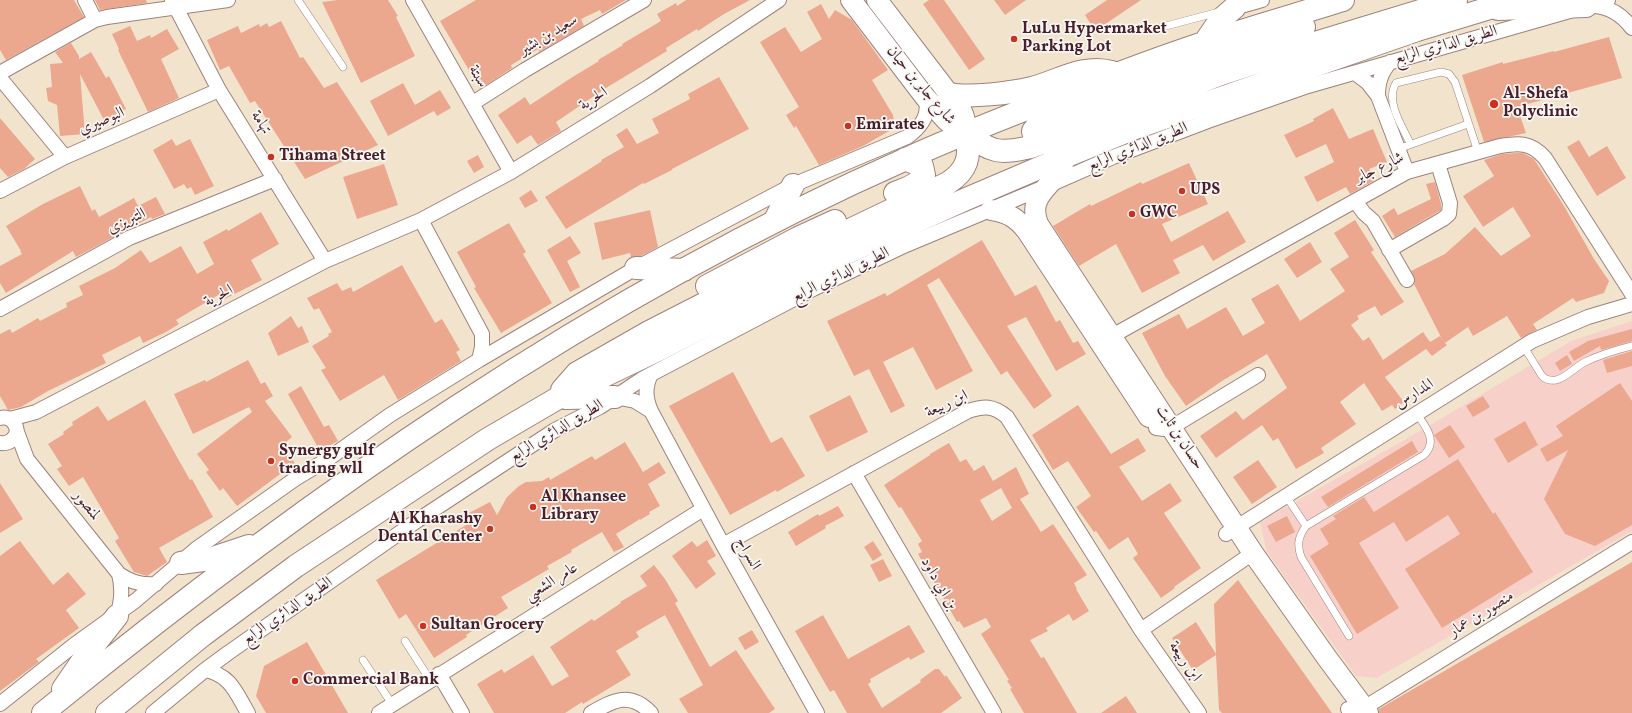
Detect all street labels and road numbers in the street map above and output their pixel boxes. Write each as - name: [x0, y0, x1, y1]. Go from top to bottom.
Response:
- street label: سعيد بن بشير: [516, 11, 582, 61]
- street label: الطريق الدائري الرابع: [1392, 22, 1500, 70]
- street label: شارع جابر بن حيان: [881, 42, 959, 130]
- street label: سبتة: [463, 62, 491, 92]
- street label: الحرية: [576, 84, 612, 116]
- street label: البوصيري: [76, 104, 128, 140]
- street label: تهامة: [245, 108, 275, 138]
- street label: الطريق الدائري الرابع: [1085, 119, 1191, 177]
- street label: شارع جابر: [1352, 149, 1408, 189]
- street label: التبريزي: [105, 205, 149, 239]
- street label: الطريق الدائري الرابع: [789, 244, 893, 308]
- street label: الحرية: [201, 282, 237, 312]
- street label: المدارس: [1392, 376, 1438, 414]
- street label: ابن ربيعة: [923, 387, 971, 423]
- street label: الطريق الدائري الرابع: [506, 396, 608, 468]
- street label: حسان بن ثابت: [1151, 402, 1207, 474]
- street label: لمنصور: [68, 487, 104, 525]
- street label: السراج: [730, 534, 764, 574]
- street label: بن ابي داود: [915, 554, 961, 614]
- street label: عامر الشعبي: [522, 559, 582, 607]
- street label: الطريق الدائري الرابع: [239, 574, 337, 650]
- street label: منصور بن عمار: [1446, 587, 1518, 643]
- street label: ابن ربيعة: [1163, 638, 1205, 686]

